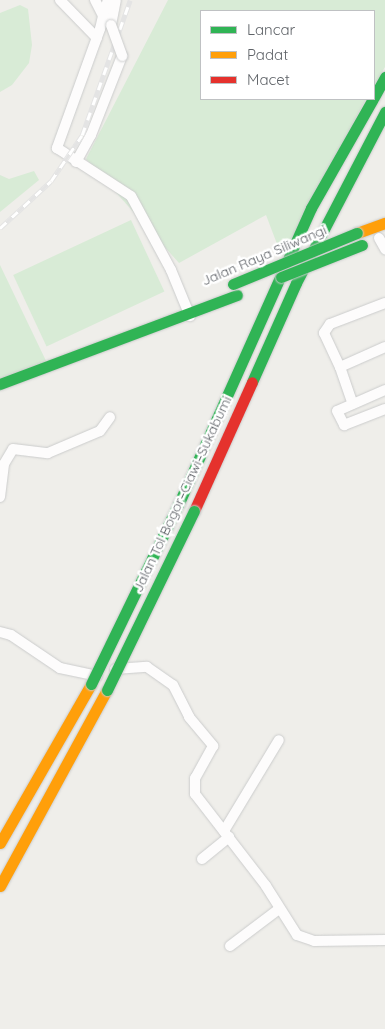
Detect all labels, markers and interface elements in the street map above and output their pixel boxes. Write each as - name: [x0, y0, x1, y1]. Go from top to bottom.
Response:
- legend: [200, 10, 375, 100]
- text: Lancar: [247, 20, 295, 39]
- text: Padat: [247, 45, 288, 64]
- text: Macet: [247, 70, 290, 89]
- street label: Jalan Raya Siliwangi: [199, 221, 329, 289]
- street label: Jalan Tol Bogor–Ciawi–Sukabumi: [129, 393, 235, 595]

